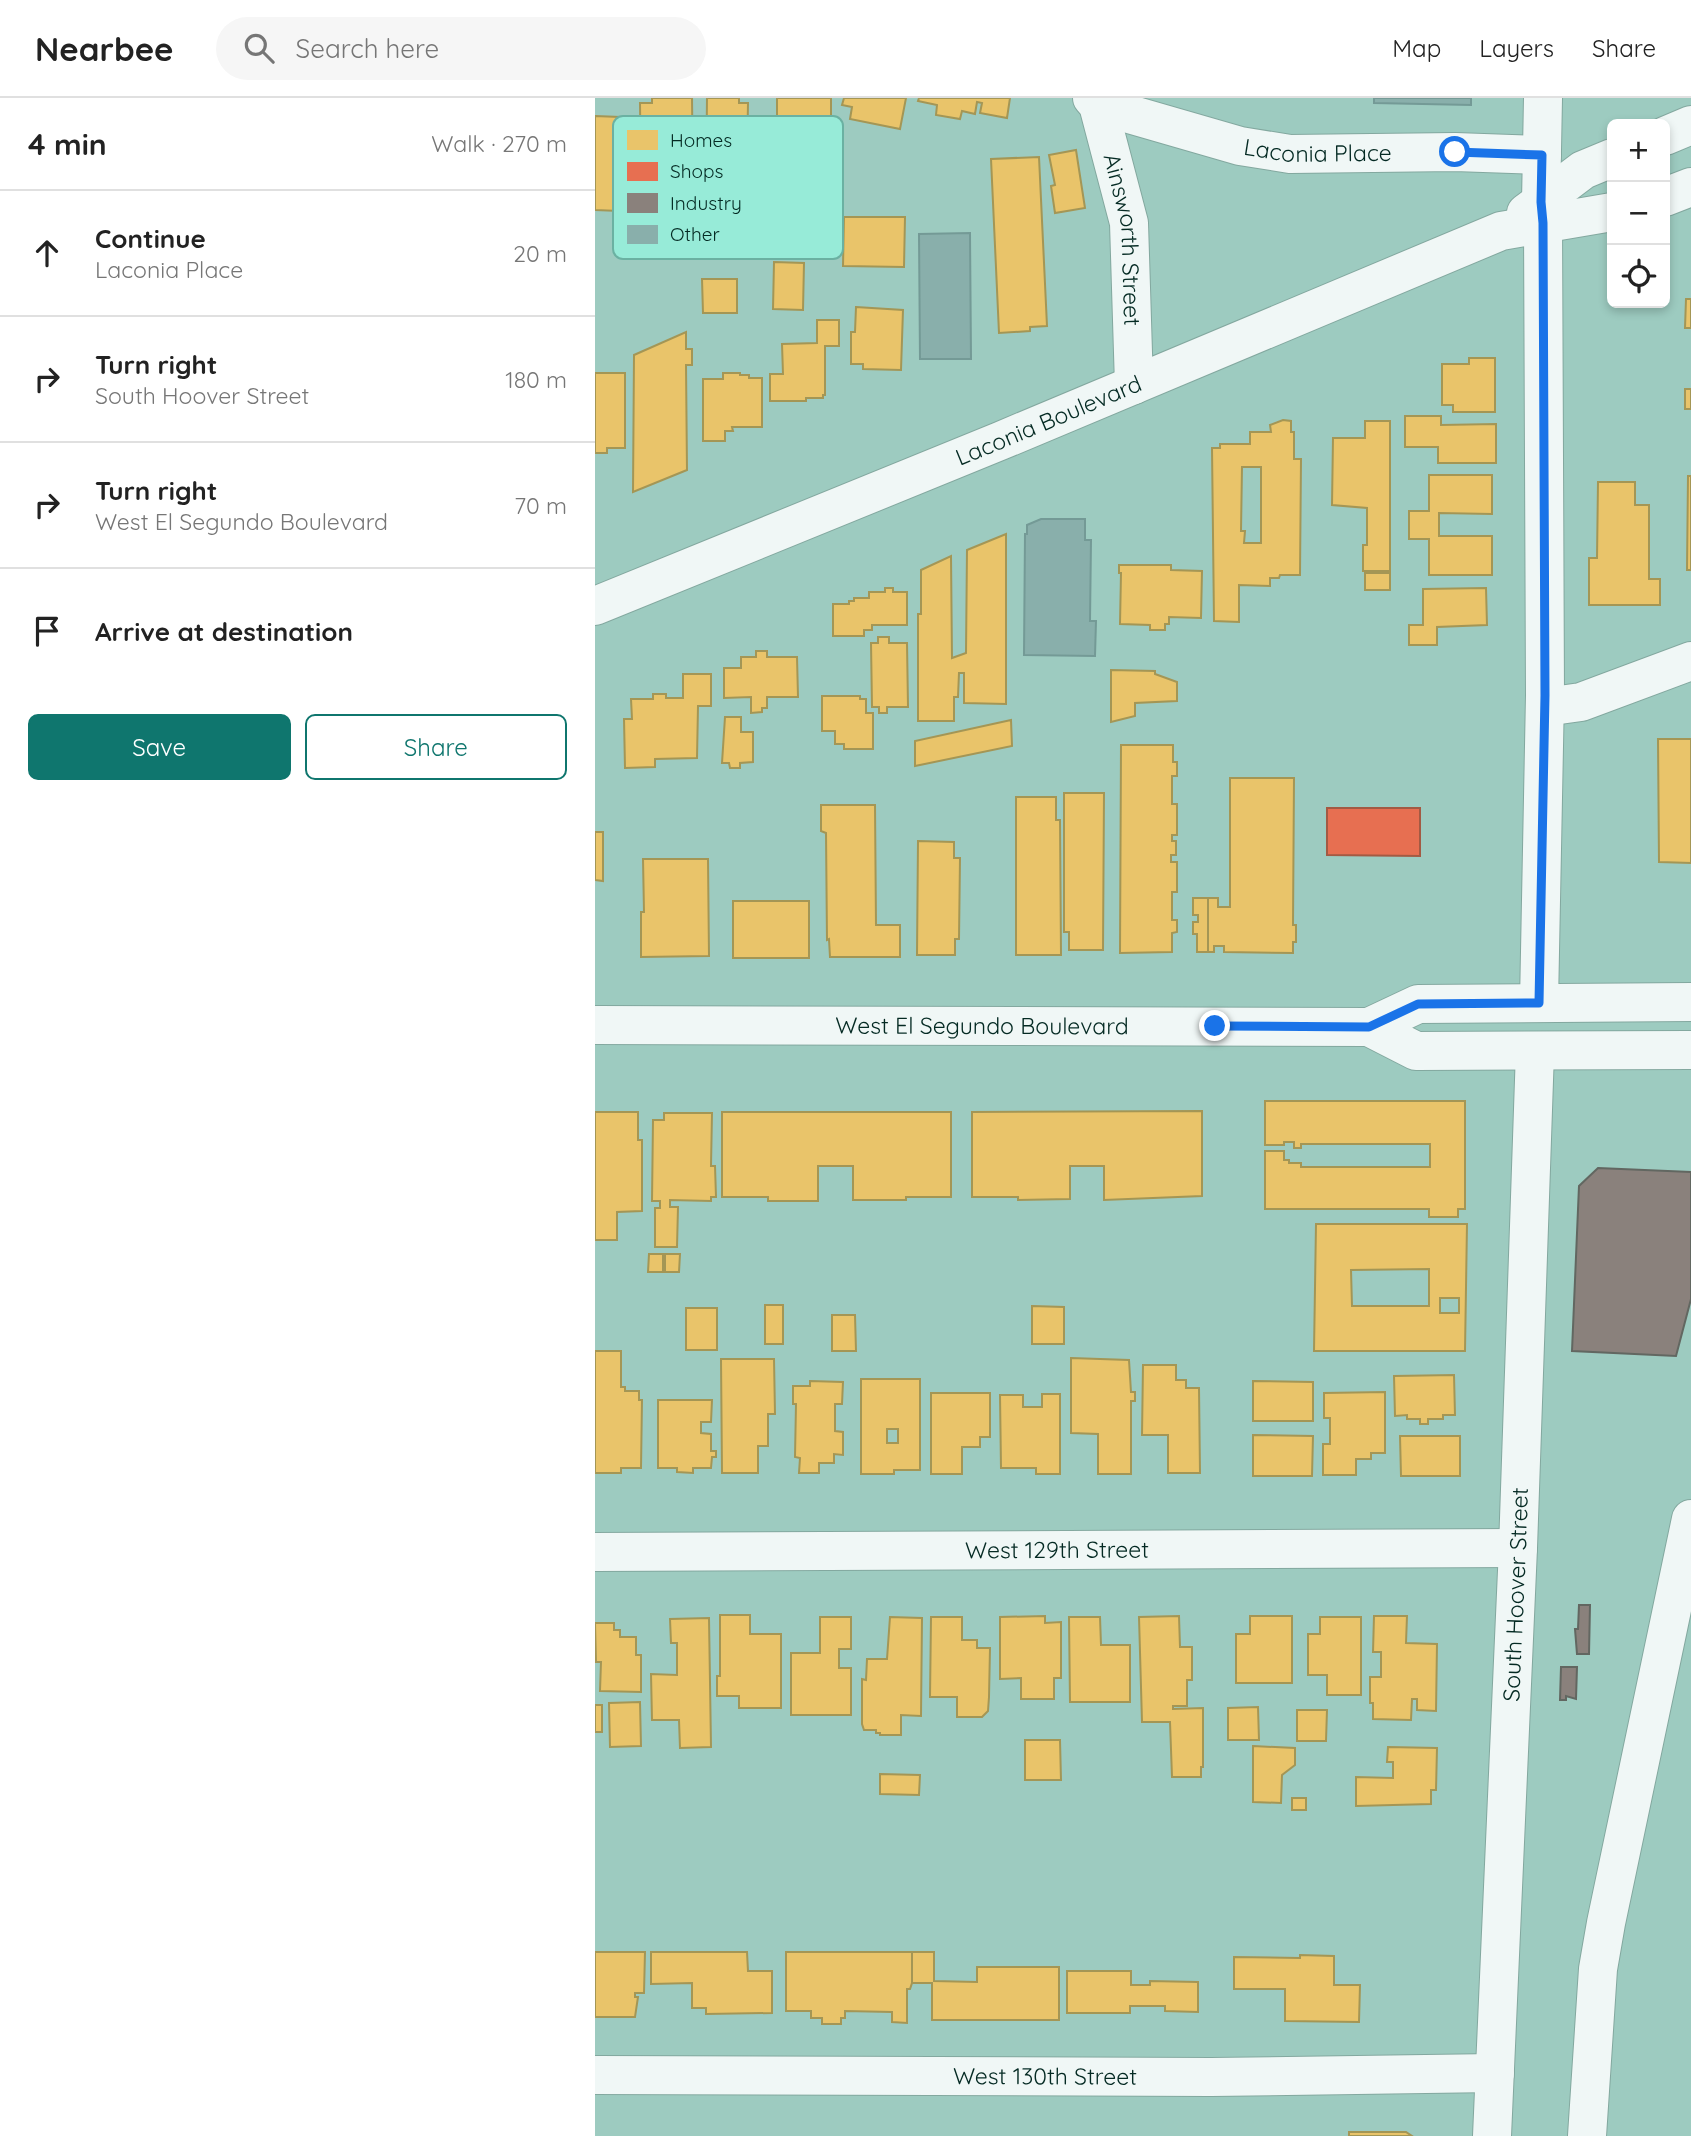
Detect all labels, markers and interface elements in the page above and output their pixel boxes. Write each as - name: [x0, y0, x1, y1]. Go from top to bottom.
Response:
- search box: [216, 17, 706, 80]
- text: Nearbee: [35, 28, 174, 69]
- icon: search: [240, 29, 278, 67]
- text: Search here: [296, 32, 439, 65]
- text: Map: [1392, 33, 1441, 63]
- text: Layers: [1479, 33, 1554, 63]
- text: Share: [1592, 33, 1656, 63]
- legend: [613, 116, 843, 259]
- map controls: [1607, 119, 1670, 308]
- button: +: [1607, 119, 1670, 182]
- text: 4 min: [28, 125, 107, 163]
- text: Homes: [670, 128, 732, 152]
- text: Walk · 270 m: [431, 129, 567, 158]
- street label: Laconia Place: [1242, 132, 1392, 169]
- route start: [1439, 136, 1470, 167]
- street label: Ainsworth Street: [1097, 150, 1147, 326]
- text: Shops: [670, 159, 723, 183]
- button: −: [1607, 182, 1670, 245]
- text: Industry: [670, 191, 742, 215]
- text: Continue: [95, 222, 206, 255]
- text: Other: [670, 222, 721, 246]
- icon: ahead: [28, 234, 66, 272]
- text: 20 m: [513, 239, 567, 268]
- button: locate: [1607, 245, 1670, 308]
- text: Laconia Place: [95, 255, 243, 284]
- text: Turn right: [95, 348, 217, 381]
- icon: right: [28, 360, 66, 398]
- text: 180 m: [505, 365, 567, 394]
- street label: Laconia Boulevard: [951, 368, 1146, 472]
- text: South Hoover Street: [95, 381, 309, 410]
- text: Turn right: [95, 474, 217, 507]
- icon: right: [28, 486, 66, 524]
- text: 70 m: [514, 491, 567, 520]
- text: West El Segundo Boulevard: [95, 507, 388, 536]
- icon: arrive: [28, 612, 66, 650]
- text: Arrive at destination: [95, 615, 353, 648]
- button: Save: [28, 714, 291, 780]
- button: Share: [305, 714, 567, 780]
- route end: [1199, 1010, 1230, 1041]
- street label: West El Segundo Boulevard: [835, 1011, 1129, 1040]
- street label: South Hoover Street: [1496, 1487, 1534, 1702]
- street label: West 129th Street: [965, 1535, 1149, 1564]
- street label: West 130th Street: [953, 2061, 1137, 2091]

